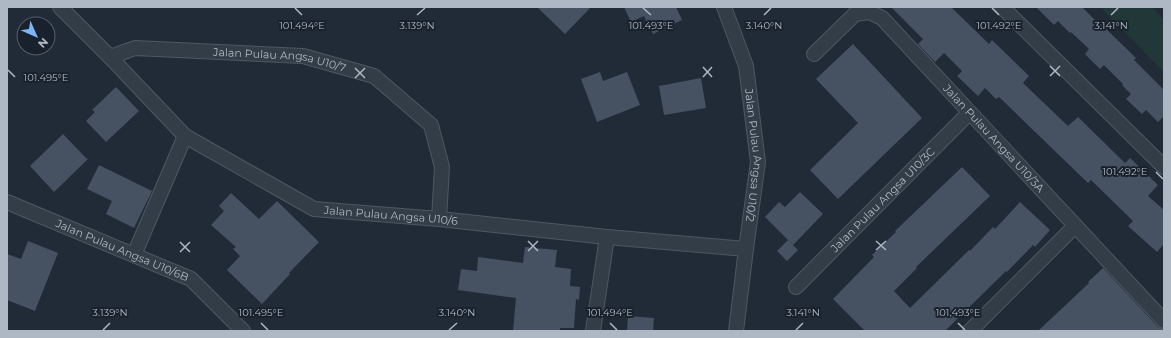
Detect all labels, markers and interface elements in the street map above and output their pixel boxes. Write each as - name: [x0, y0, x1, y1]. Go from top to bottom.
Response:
- north arrow: [16, 16, 56, 56]
- text: 101.494°E: [279, 19, 325, 32]
- text: 3.139°N: [399, 19, 435, 32]
- text: 101.493°E: [629, 19, 674, 32]
- text: 3.140°N: [746, 19, 782, 32]
- text: 101.492°E: [976, 19, 1022, 32]
- text: 3.141°N: [1094, 19, 1128, 32]
- text: N: [35, 35, 51, 51]
- street label: Jalan Pulau Angsa U10/7: [212, 45, 348, 75]
- text: 101.495°E: [24, 71, 69, 84]
- street label: Jalan Pulau Angsa U10/3A: [940, 81, 1048, 195]
- street label: Jalan Pulau Angsa U10/2: [742, 87, 765, 223]
- street label: Jalan Pulau Angsa U10/3C: [827, 144, 938, 256]
- text: 101.492°E: [1102, 165, 1148, 178]
- street label: Jalan Pulau Angsa U10/6: [322, 203, 459, 228]
- street label: Jalan Pulau Angsa U10/6B: [53, 216, 191, 284]
- text: 3.139°N: [92, 306, 128, 319]
- text: 101.495°E: [239, 306, 284, 319]
- text: 3.140°N: [439, 306, 475, 319]
- text: 101.494°E: [587, 306, 633, 319]
- text: 3.141°N: [786, 306, 820, 319]
- text: 101.493°E: [936, 306, 981, 319]

